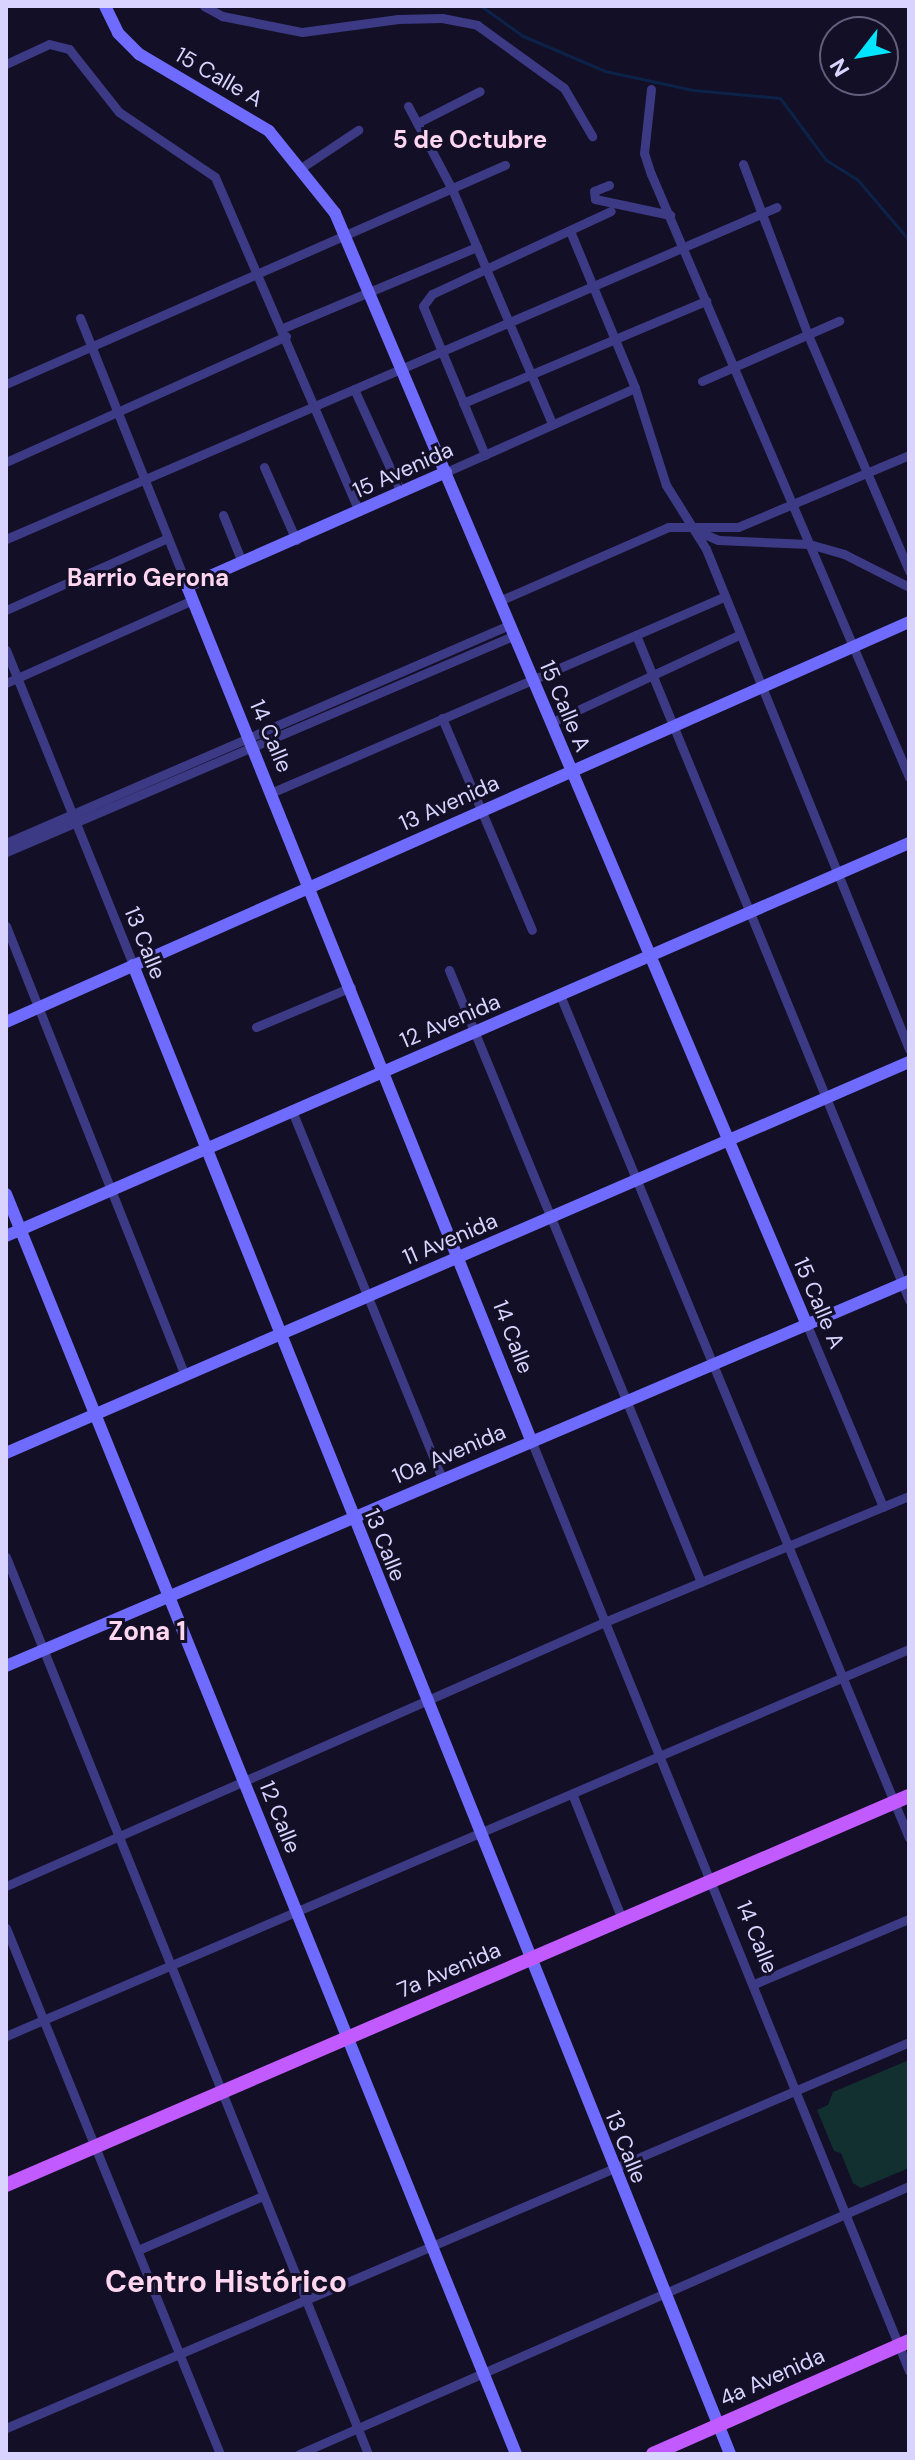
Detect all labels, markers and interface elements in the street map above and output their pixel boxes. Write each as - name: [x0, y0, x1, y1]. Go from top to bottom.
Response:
- north arrow: [819, 16, 899, 96]
- street label: 15 Calle A: [171, 41, 267, 113]
- text: N: [823, 53, 856, 82]
- district label: 5 de Octubre: [393, 126, 547, 154]
- street label: 15 Avenida: [349, 436, 457, 504]
- district label: Barrio Gerona: [67, 564, 229, 592]
- street label: 15 Calle A: [534, 656, 596, 756]
- street label: 14 Calle: [244, 696, 298, 776]
- street label: 13 Avenida: [395, 769, 503, 837]
- street label: 13 Calle: [119, 903, 171, 983]
- street label: 12 Avenida: [396, 988, 504, 1054]
- street label: 11 Avenida: [399, 1207, 501, 1271]
- street label: 15 Calle A: [788, 1253, 850, 1353]
- street label: 14 Calle: [487, 1297, 539, 1377]
- street label: 10a Avenida: [388, 1418, 510, 1490]
- street label: 13 Calle: [359, 1505, 411, 1585]
- district label: Zona 1: [108, 1616, 186, 1648]
- street label: 12 Calle: [254, 1777, 306, 1857]
- street label: 14 Calle: [731, 1897, 783, 1977]
- street label: 7a Avenida: [393, 1936, 505, 2004]
- street label: 13 Calle: [600, 2107, 652, 2187]
- district label: Centro Histórico: [105, 2264, 347, 2300]
- street label: 4a Avenida: [716, 2342, 828, 2412]

